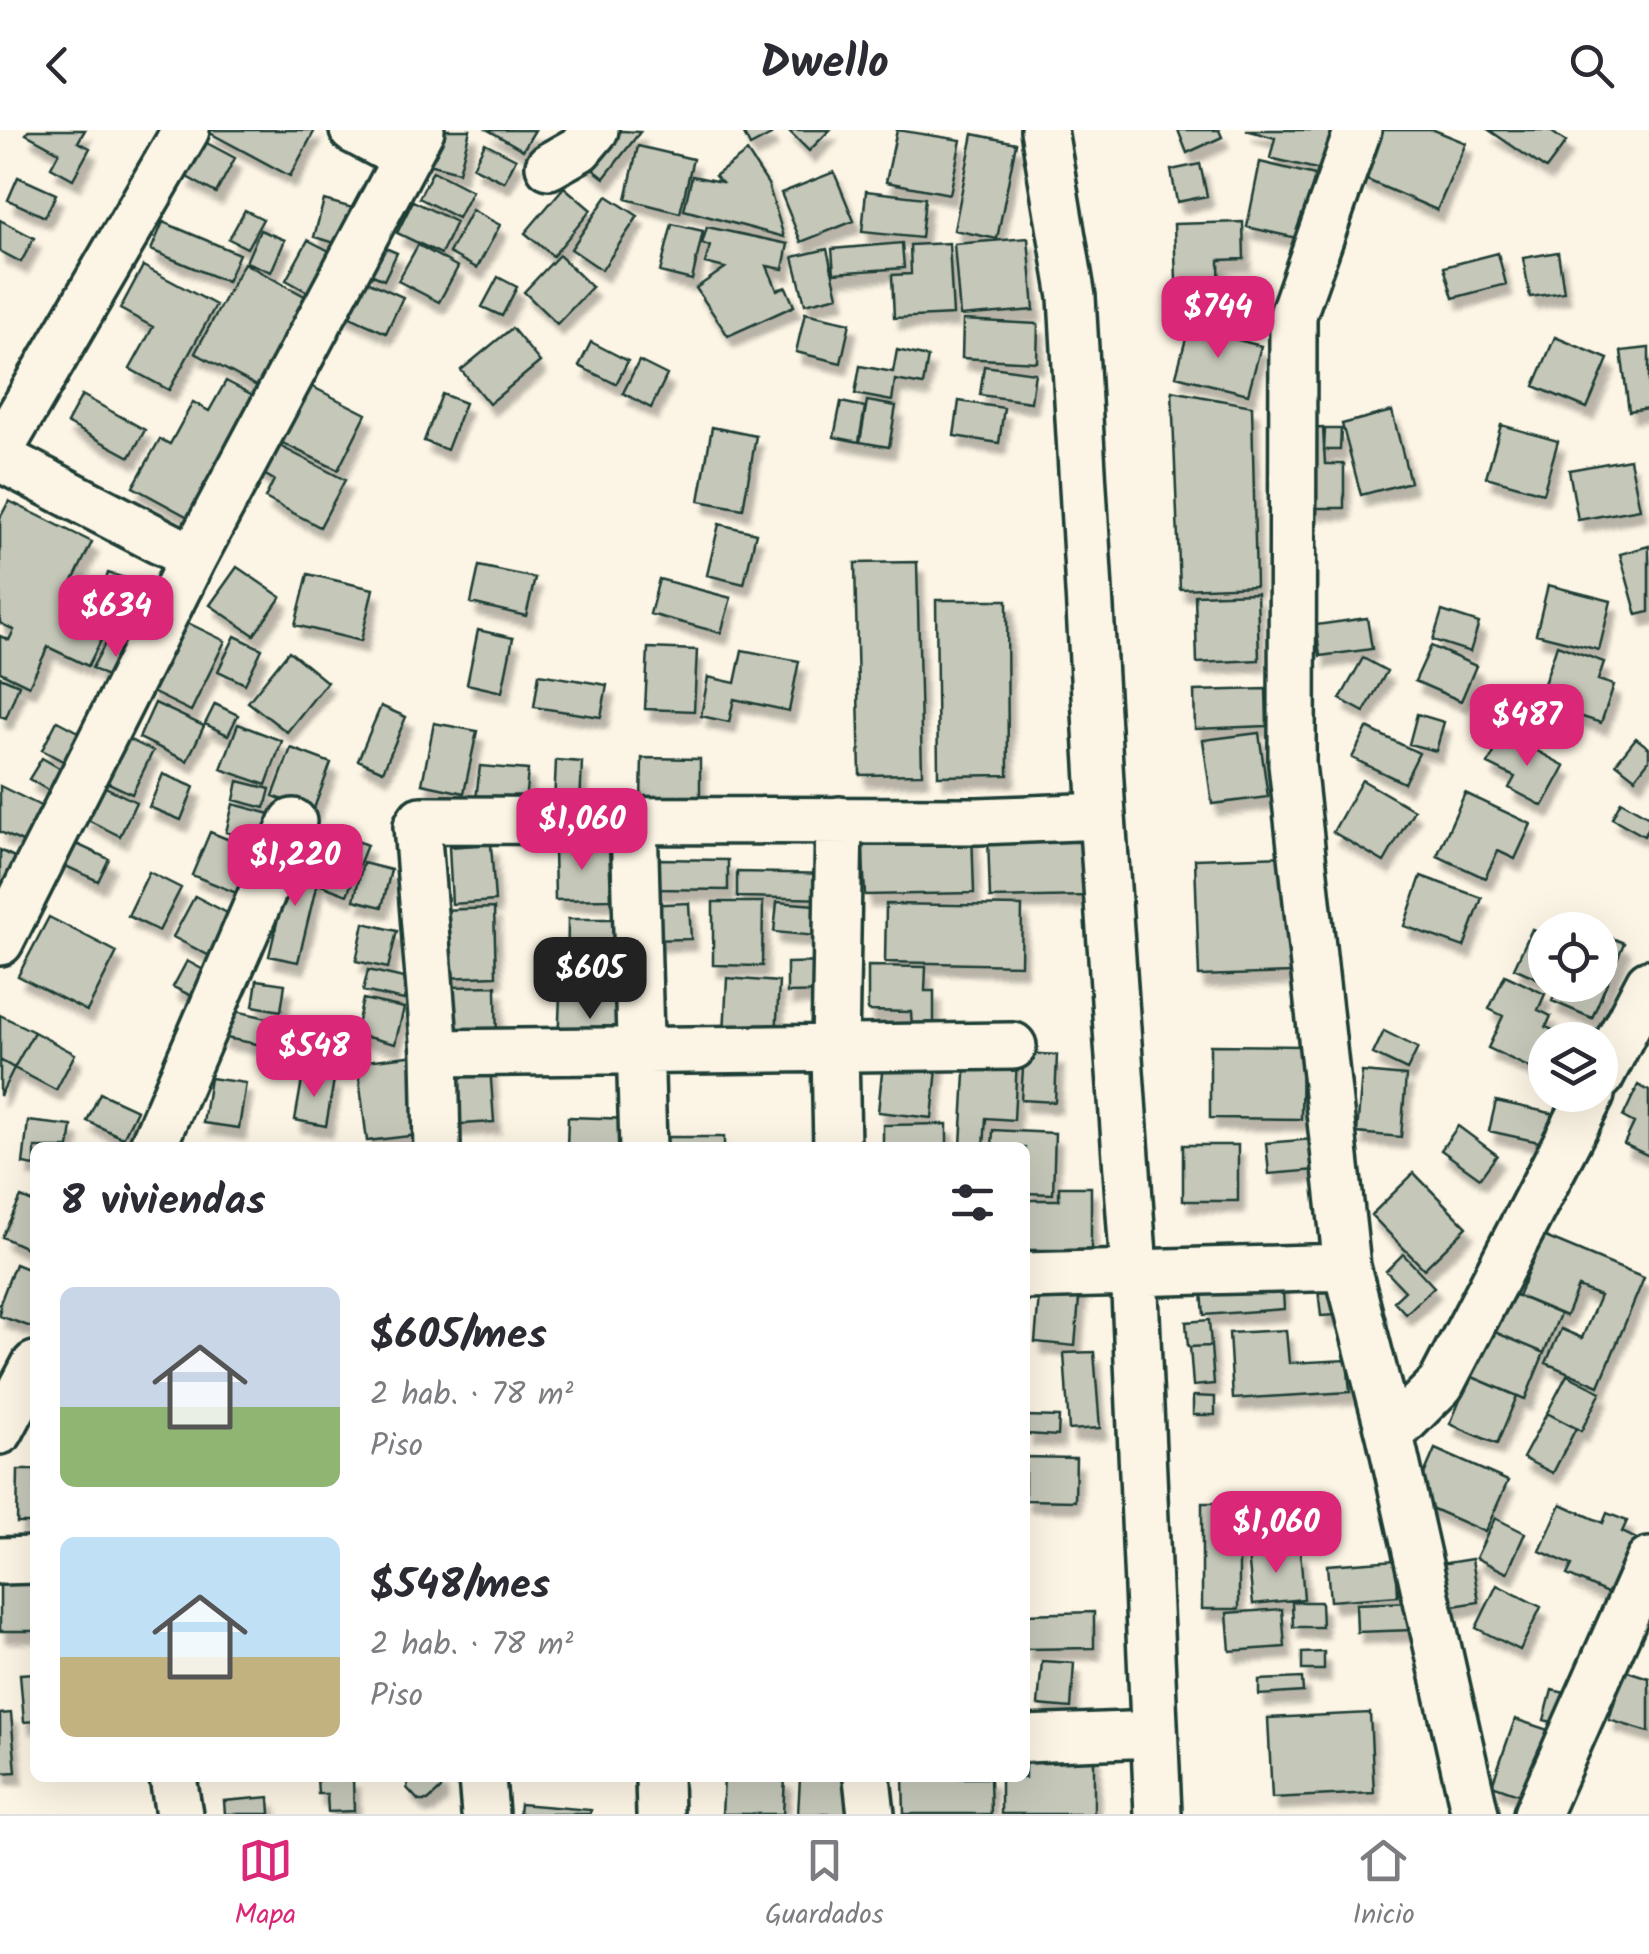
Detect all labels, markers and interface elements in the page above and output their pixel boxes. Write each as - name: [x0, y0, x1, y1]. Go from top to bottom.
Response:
- text: Dwello: [760, 29, 889, 101]
- icon: back: [30, 38, 85, 93]
- icon: search: [1564, 38, 1619, 93]
- pin: $744: [1159, 276, 1277, 361]
- text: $744: [1184, 283, 1252, 334]
- pin: $634: [57, 575, 175, 660]
- text: $634: [80, 582, 152, 633]
- pin: $487: [1468, 684, 1586, 769]
- text: $487: [1492, 691, 1562, 742]
- pin: $1,060: [501, 788, 663, 873]
- text: $1,060: [538, 795, 626, 846]
- pin: $1,220: [214, 824, 376, 909]
- text: $1,220: [250, 831, 340, 882]
- map controls: [1528, 912, 1618, 1112]
- button: locate: [1528, 912, 1618, 1002]
- pin: $605: [531, 937, 649, 1022]
- text: $605: [556, 944, 624, 995]
- pin: $548: [255, 1015, 373, 1100]
- text: $548: [278, 1022, 350, 1073]
- button: layers: [1528, 1022, 1618, 1112]
- text: 8 viviendas: [60, 1169, 266, 1236]
- icon: filters: [945, 1175, 1000, 1230]
- text: $605/mes: [370, 1303, 547, 1370]
- icon: home: [140, 1327, 260, 1447]
- text: 2 hab. · 78 m²: [370, 1370, 573, 1421]
- text: Piso: [370, 1421, 423, 1472]
- pin: $1,060: [1195, 1491, 1357, 1576]
- text: $1,060: [1232, 1498, 1320, 1549]
- text: $548/mes: [370, 1553, 550, 1620]
- icon: home: [140, 1577, 260, 1697]
- text: 2 hab. · 78 m²: [370, 1620, 573, 1671]
- text: Piso: [370, 1671, 423, 1722]
- tab: Mapa: [234, 1833, 296, 1938]
- tab: Guardados: [765, 1833, 884, 1938]
- tab: Inicio: [1352, 1833, 1415, 1938]

